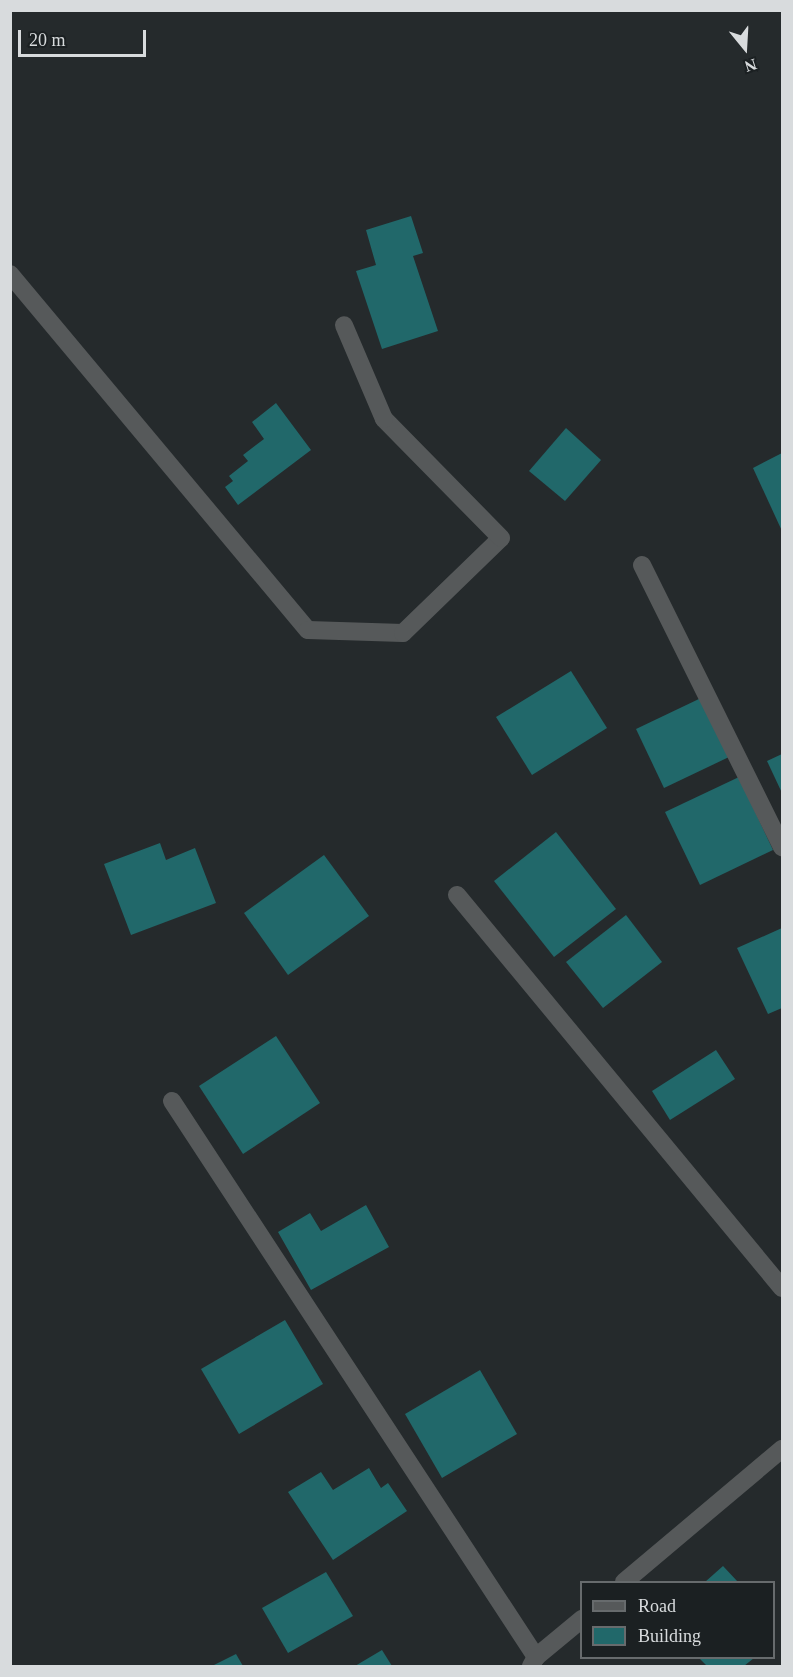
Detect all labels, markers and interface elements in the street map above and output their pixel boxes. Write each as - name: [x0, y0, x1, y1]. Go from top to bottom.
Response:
- scale bar: [21, 18, 148, 56]
- north arrow: [715, 18, 775, 78]
- text: 20 m: [29, 30, 66, 50]
- text: N: [743, 56, 759, 75]
- legend: [580, 1581, 775, 1659]
- text: Road: [638, 1596, 676, 1616]
- text: Building: [638, 1626, 701, 1646]

